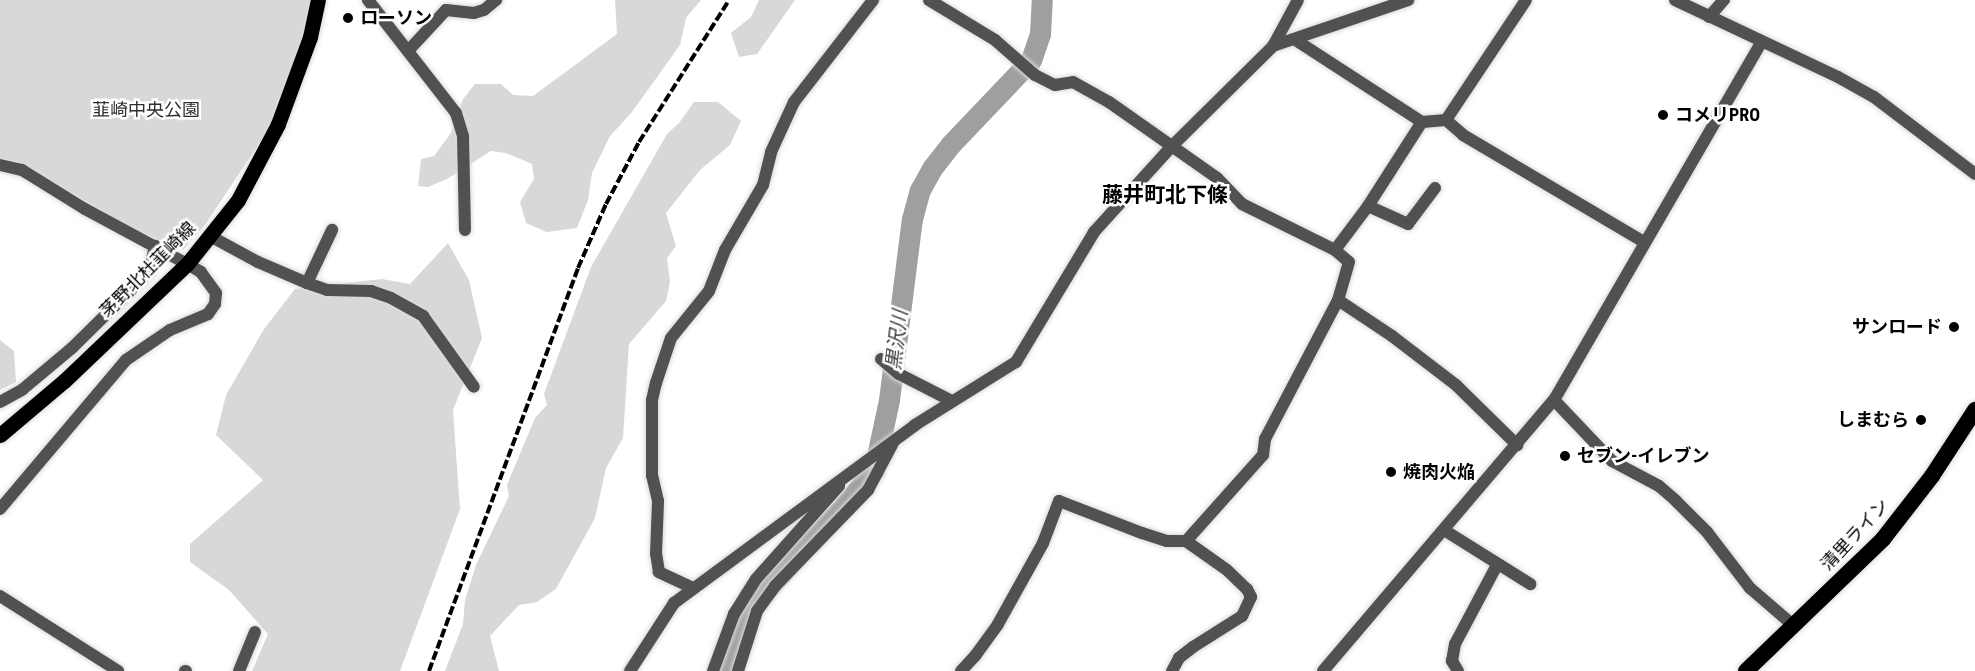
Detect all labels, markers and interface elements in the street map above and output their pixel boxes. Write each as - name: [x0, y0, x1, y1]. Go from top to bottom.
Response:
- place label: ローソン: [360, 7, 432, 29]
- marker: ローソン: [341, 11, 355, 25]
- park label: 韮崎中央公園: [92, 99, 200, 121]
- place label: コメリPRO: [1675, 104, 1760, 126]
- marker: コメリPRO: [1656, 108, 1670, 122]
- district label: 藤井町北下條: [1102, 182, 1228, 208]
- street label: 茅野北杜韮崎線: [96, 218, 200, 322]
- water label: 黒沢川: [881, 309, 913, 371]
- place label: サンロード: [1852, 316, 1942, 338]
- marker: サンロード: [1947, 320, 1961, 334]
- place label: しまむら: [1837, 409, 1909, 431]
- marker: しまむら: [1914, 413, 1928, 427]
- place label: セブン-イレブン: [1577, 445, 1709, 467]
- marker: セブン-イレブン: [1558, 449, 1572, 463]
- place label: 焼肉火焔: [1403, 461, 1475, 483]
- marker: 焼肉火焔: [1384, 465, 1398, 479]
- street label: 清里ライン: [1816, 495, 1894, 575]

